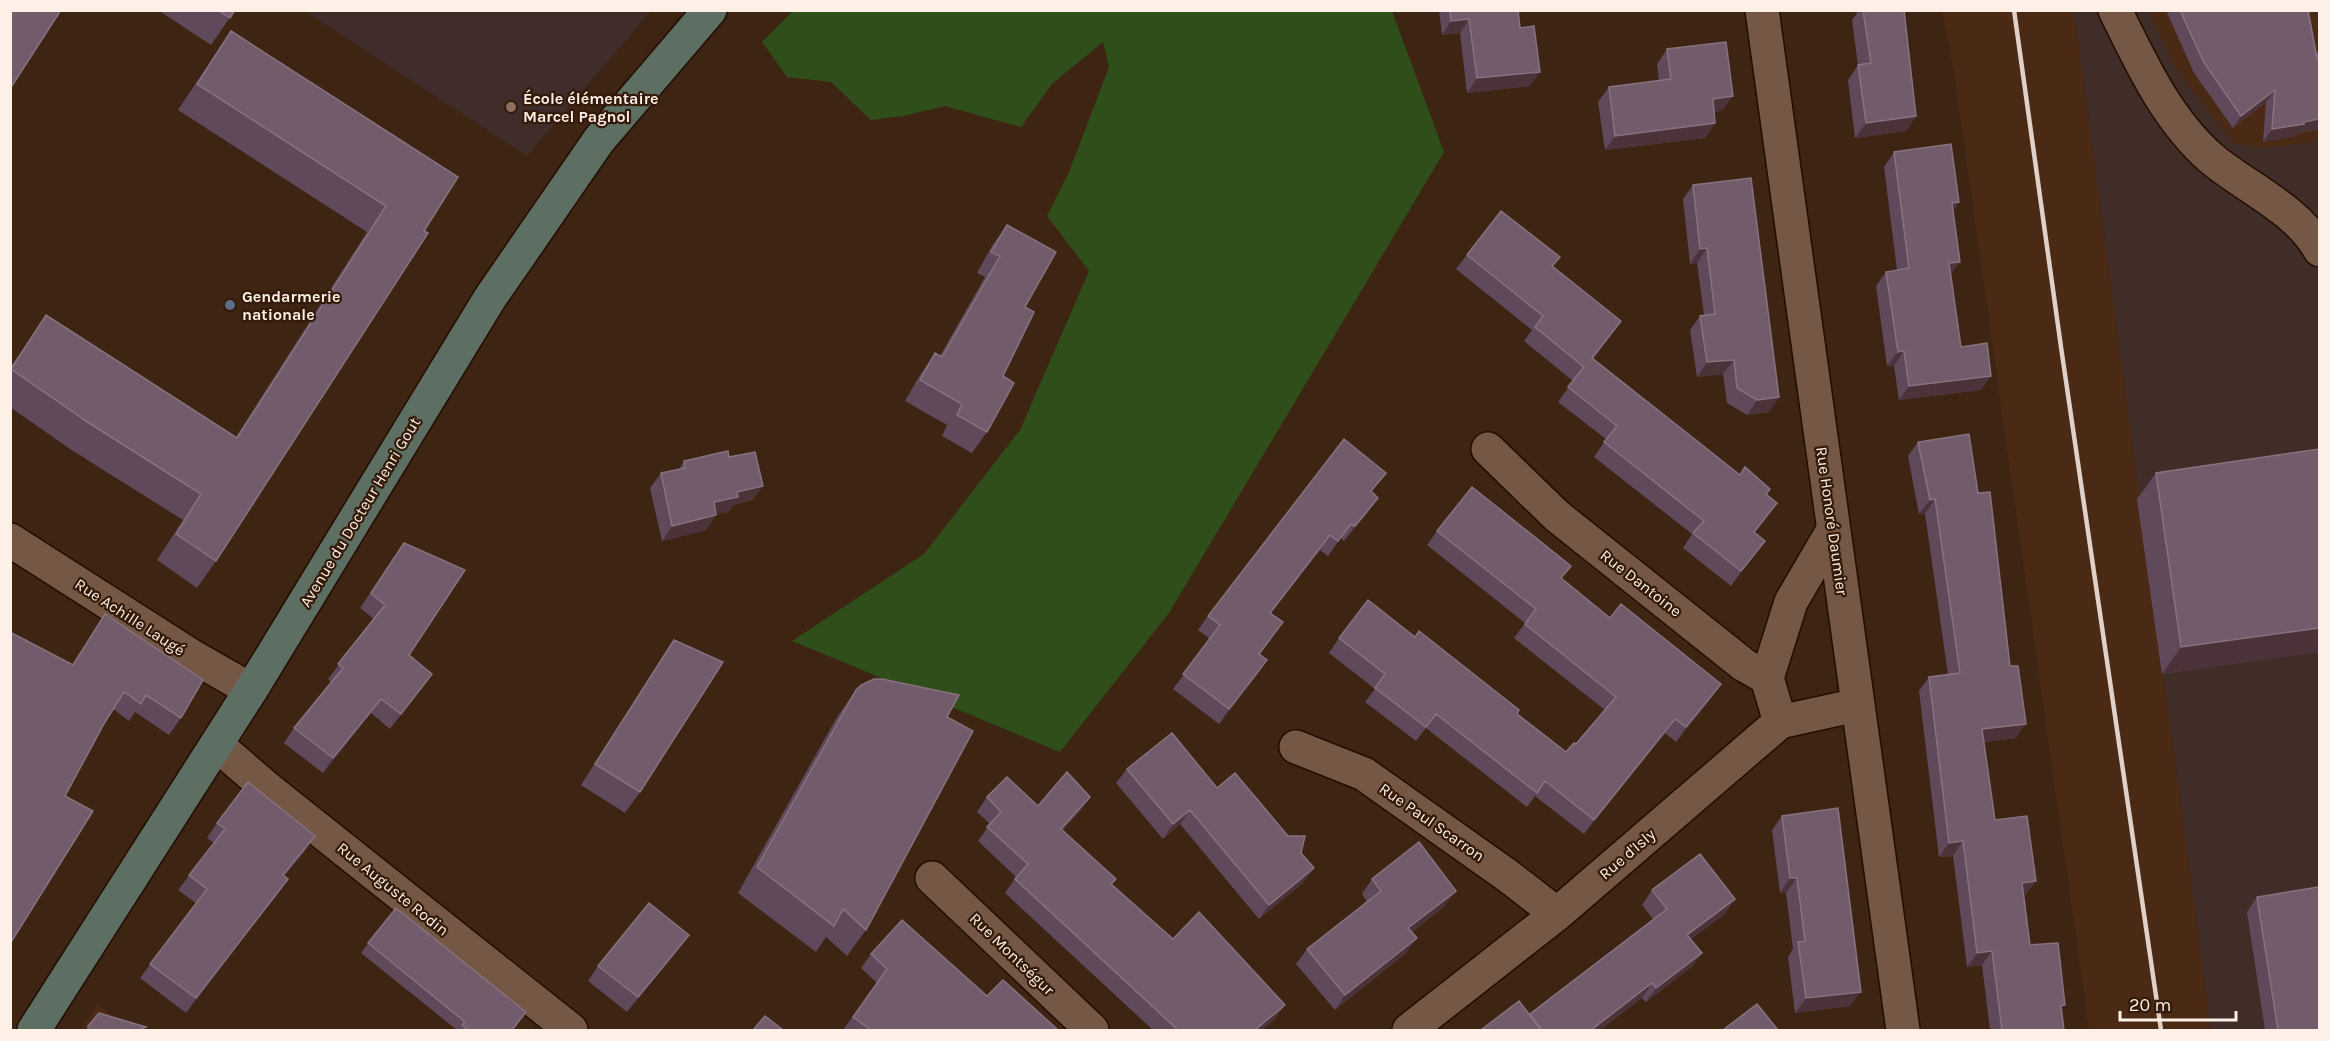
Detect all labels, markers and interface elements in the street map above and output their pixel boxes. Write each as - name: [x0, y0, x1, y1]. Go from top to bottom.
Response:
- place label: École élémentaire Marcel Pagnol: [523, 89, 658, 126]
- marker: École élémentaire Marcel Pagnol: [504, 100, 518, 114]
- place label: Gendarmerie nationale: [242, 287, 340, 324]
- marker: Gendarmerie nationale: [223, 298, 237, 312]
- street label: Avenue du Docteur Henri Gout: [296, 414, 424, 610]
- street label: Rue Honoré Daumier: [1812, 445, 1852, 597]
- street label: Rue Dantoine: [1597, 545, 1685, 621]
- street label: Rue Achille Laugé: [71, 574, 189, 660]
- street label: Rue Paul Scarron: [1376, 779, 1488, 865]
- street label: Rue d'Isly: [1595, 824, 1659, 883]
- street label: Rue Auguste Rodin: [333, 838, 453, 940]
- street label: Rue Montségur: [966, 909, 1059, 999]
- scale bar: [2120, 984, 2236, 1022]
- text: 20 m: [2129, 994, 2171, 1016]

